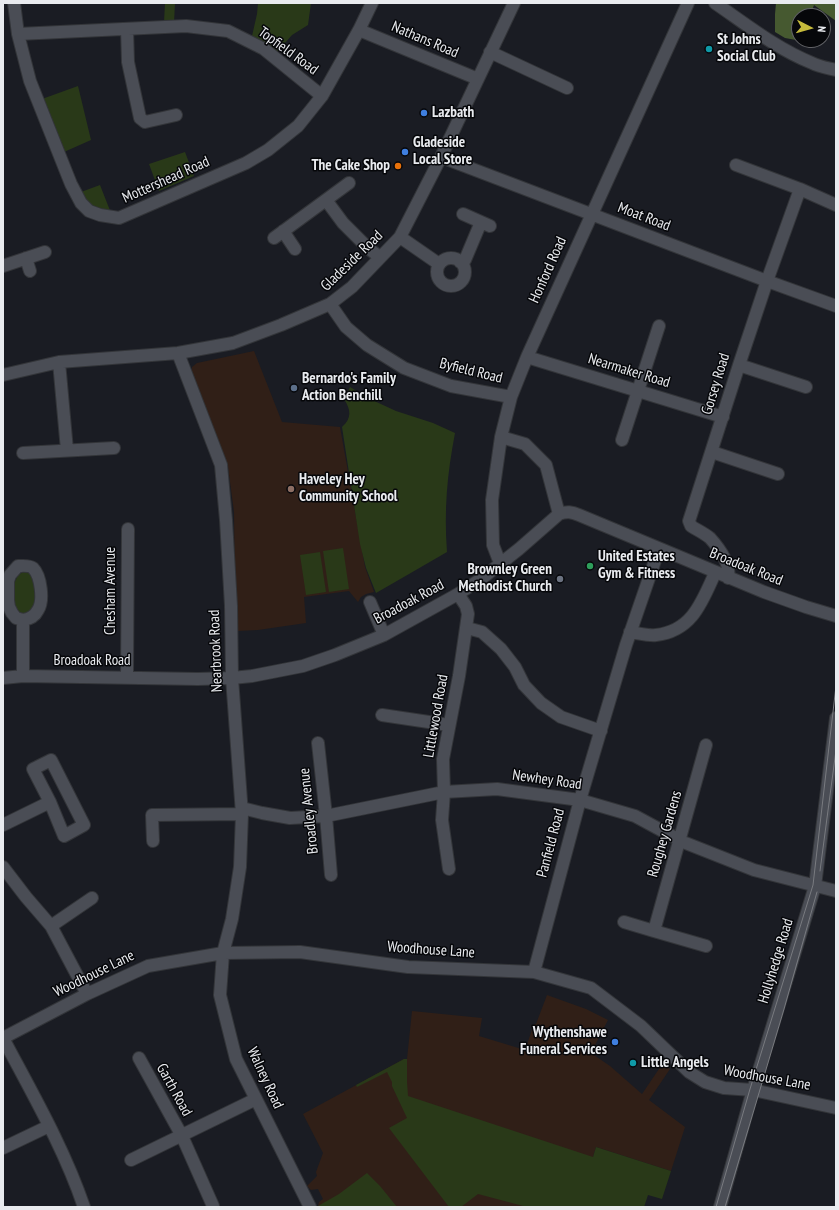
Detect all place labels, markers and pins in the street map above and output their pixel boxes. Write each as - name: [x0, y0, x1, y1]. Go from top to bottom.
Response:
- place label: St Johns Social Club: [717, 31, 776, 66]
- marker: St Johns Social Club: [704, 44, 714, 54]
- place label: Lazbath: [432, 104, 474, 122]
- marker: Lazbath: [419, 108, 429, 118]
- place label: Gladeside Local Store: [413, 134, 472, 169]
- marker: Gladeside Local Store: [400, 147, 410, 157]
- place label: The Cake Shop: [312, 157, 390, 175]
- marker: The Cake Shop: [393, 161, 403, 171]
- place label: Bernardo's Family Action Benchill: [302, 370, 396, 405]
- marker: Bernardo's Family Action Benchill: [289, 383, 299, 393]
- place label: Haveley Hey Community School: [299, 471, 397, 506]
- marker: Haveley Hey Community School: [286, 484, 296, 494]
- place label: United Estates Gym & Fitness: [598, 548, 675, 583]
- place label: Brownley Green Methodist Church: [458, 561, 552, 596]
- marker: United Estates Gym & Fitness: [585, 561, 595, 571]
- marker: Brownley Green Methodist Church: [555, 574, 565, 584]
- place label: Wythenshawe Funeral Services: [520, 1024, 607, 1059]
- marker: Wythenshawe Funeral Services: [610, 1037, 620, 1047]
- place label: Little Angels: [641, 1054, 709, 1072]
- marker: Little Angels: [628, 1058, 638, 1068]

